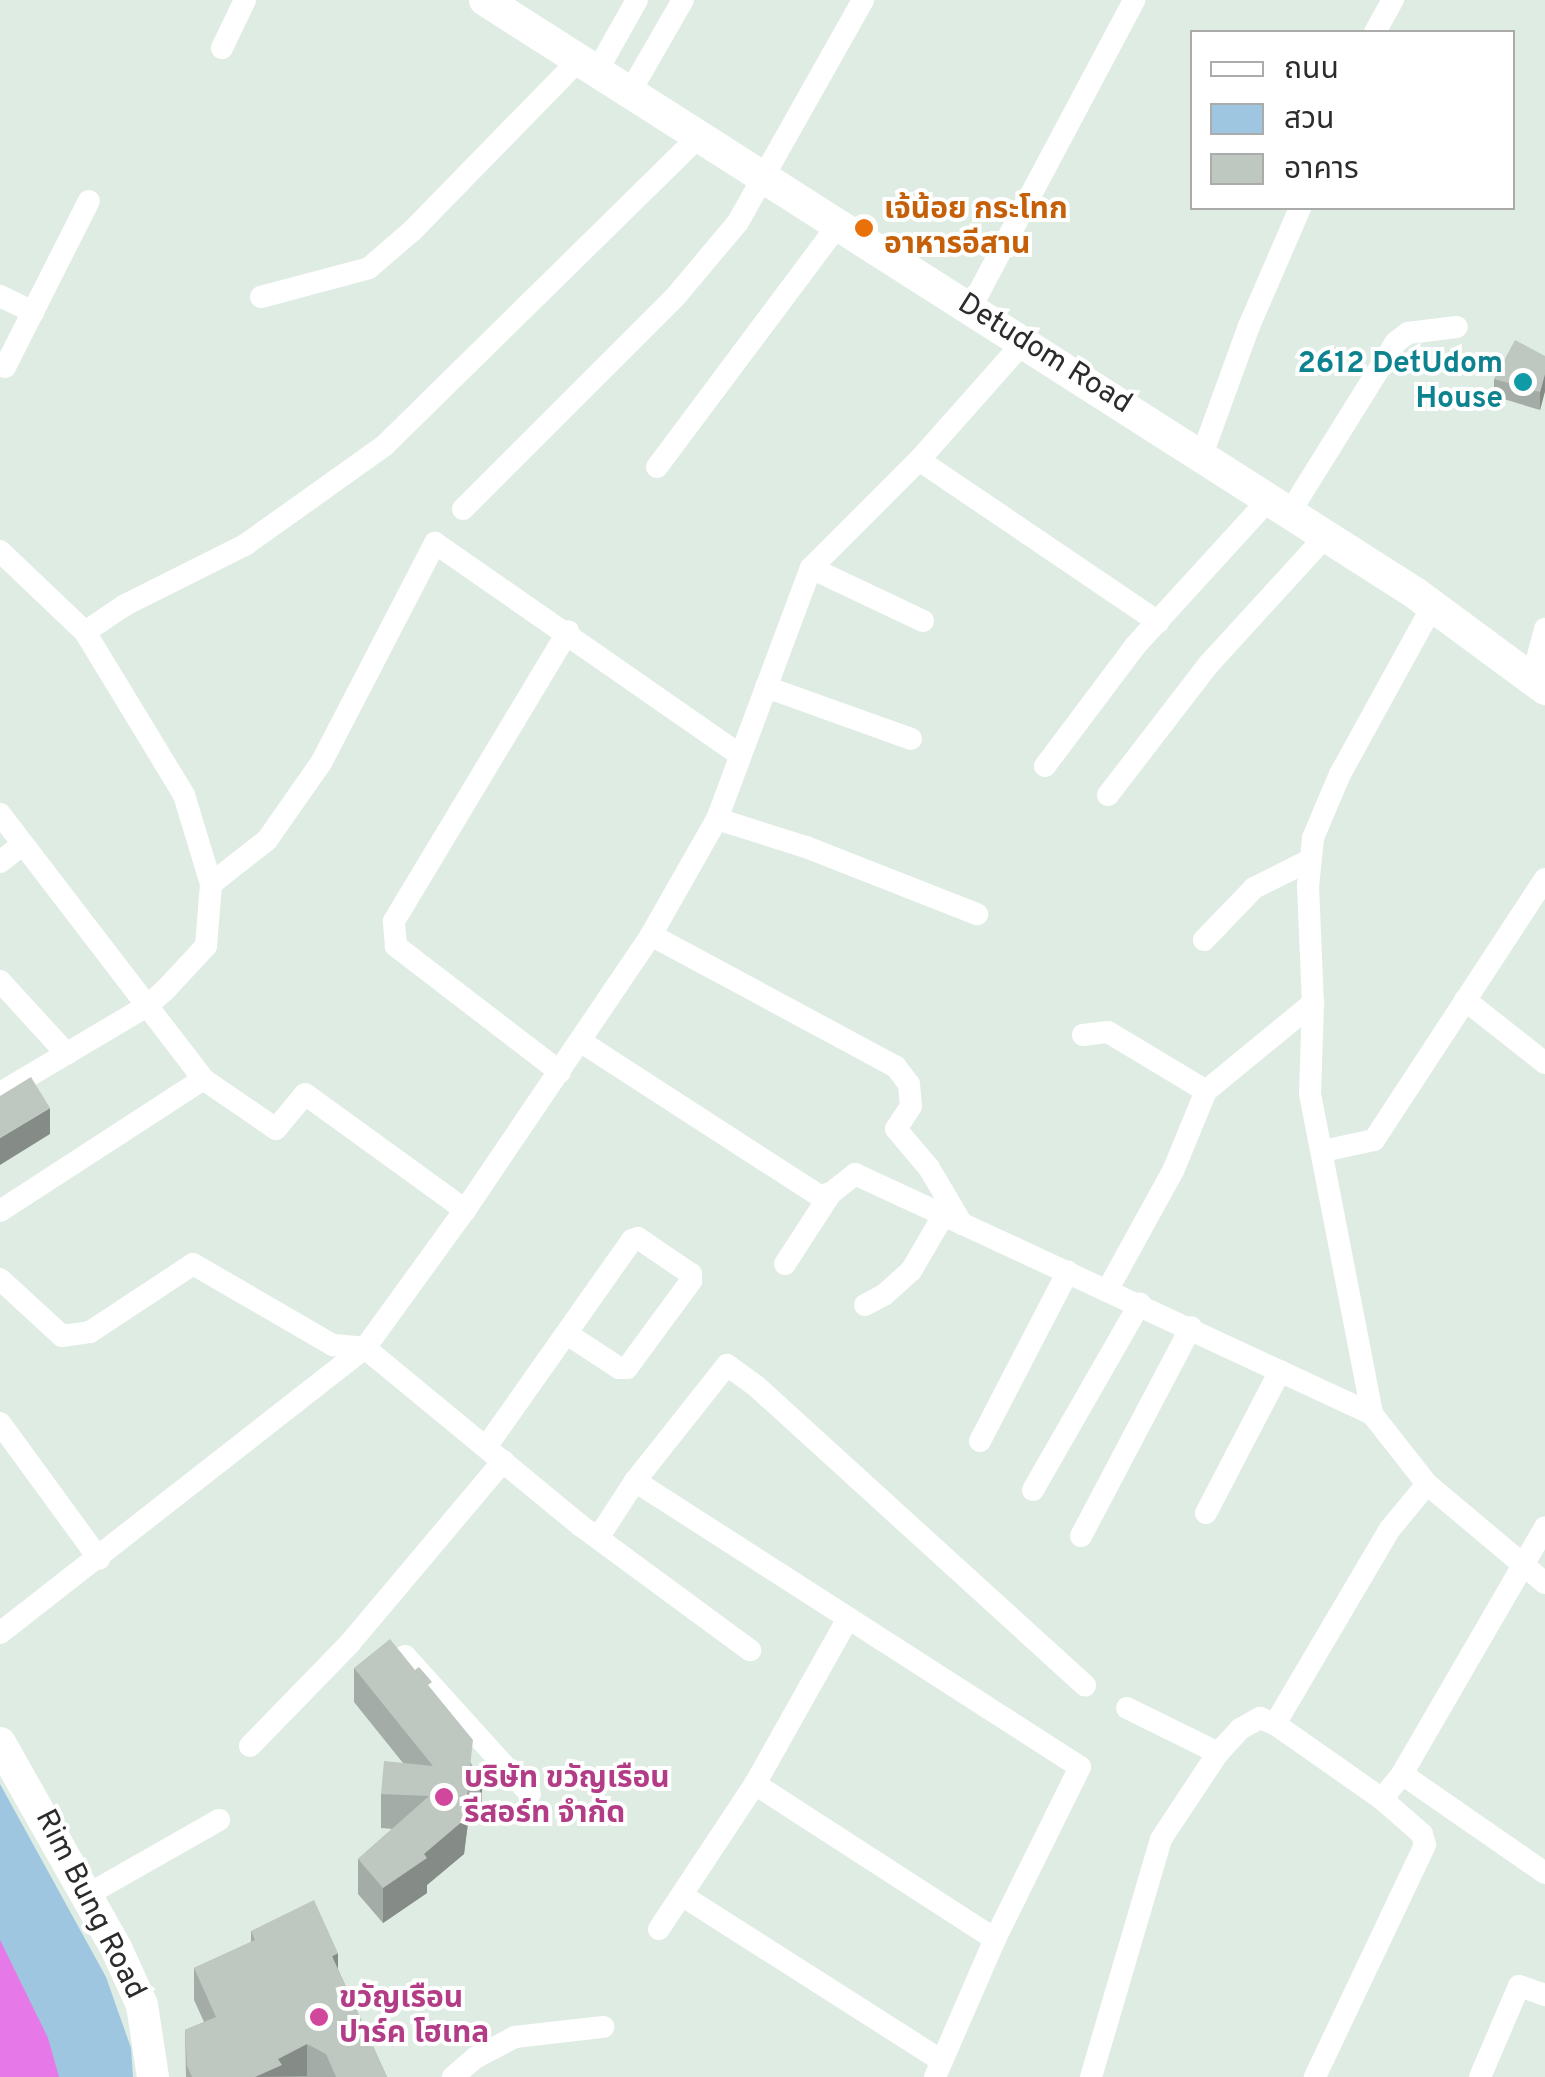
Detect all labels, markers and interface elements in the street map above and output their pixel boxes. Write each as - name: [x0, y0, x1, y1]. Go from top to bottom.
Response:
- legend: [1190, 30, 1515, 210]
- text: ถนน: [1284, 52, 1339, 89]
- text: สวน: [1284, 102, 1334, 139]
- text: อาคาร: [1284, 152, 1359, 189]
- place label: เจ้น้อย กระโทก อาหารอีสาน: [884, 193, 1068, 264]
- marker: เจ้น้อย กระโทก อาหารอีสาน: [853, 217, 875, 239]
- street label: Detudom Road: [950, 287, 1138, 423]
- place label: 2612 DetUdom House: [1298, 347, 1503, 418]
- marker: 2612 DetUdom House: [1512, 371, 1534, 393]
- place label: บริษัท ขวัญเรือน รีสอร์ท จำกัด: [464, 1762, 670, 1832]
- marker: บริษัท ขวัญเรือน รีสอร์ท จำกัด: [433, 1786, 455, 1808]
- street label: Rim Bung Road: [26, 1804, 152, 2006]
- place label: ขวัญเรือน ปาร์ค โฮเทล: [339, 1982, 489, 2052]
- marker: ขวัญเรือน ปาร์ค โฮเทล: [308, 2006, 330, 2028]

